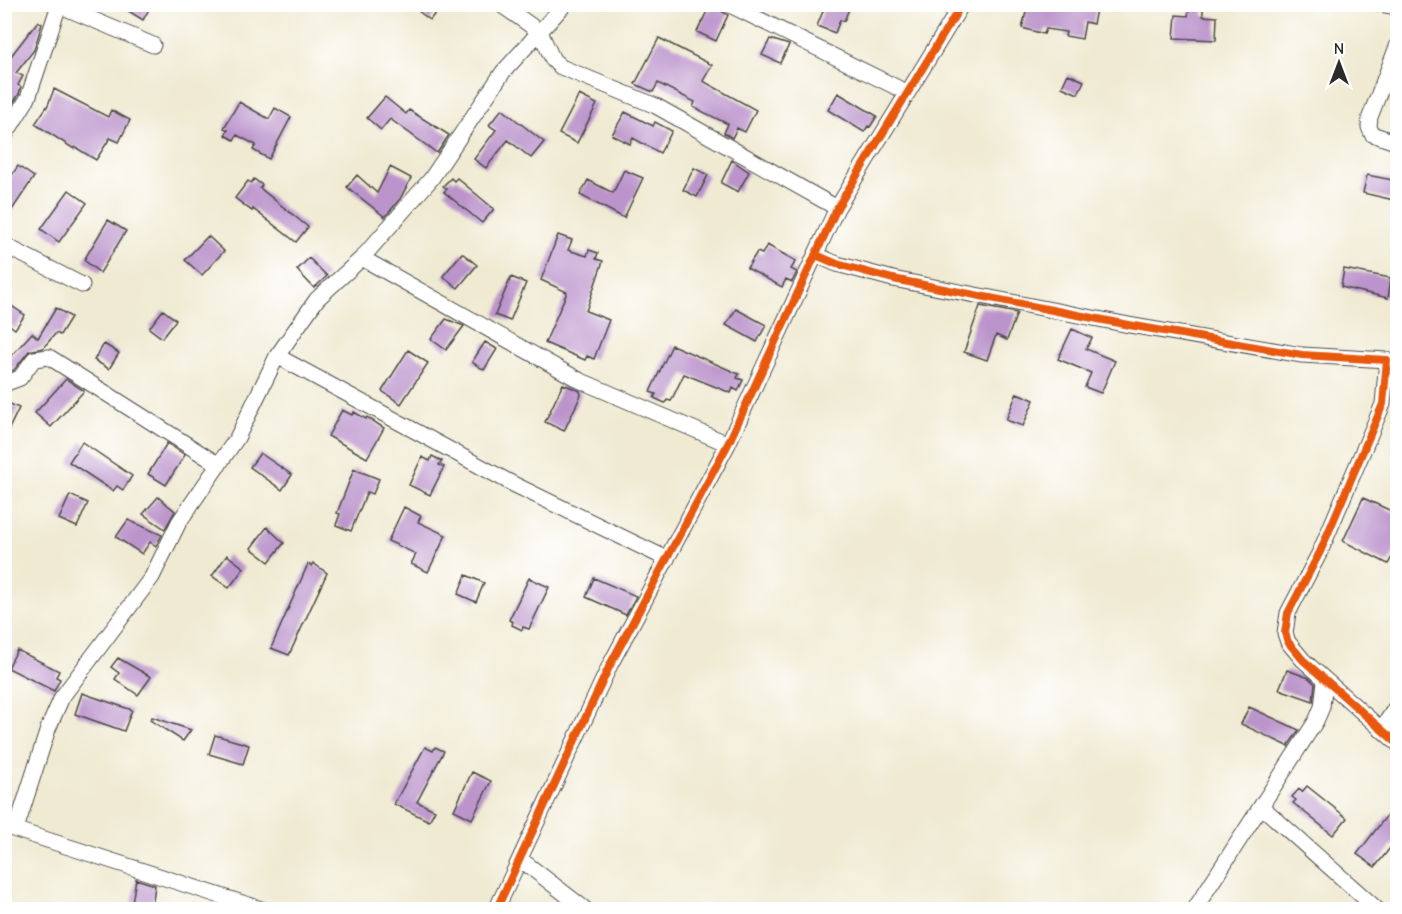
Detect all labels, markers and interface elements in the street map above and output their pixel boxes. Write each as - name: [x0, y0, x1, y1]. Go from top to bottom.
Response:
- north arrow: [1309, 33, 1369, 93]
- text: N: [1334, 40, 1344, 58]

